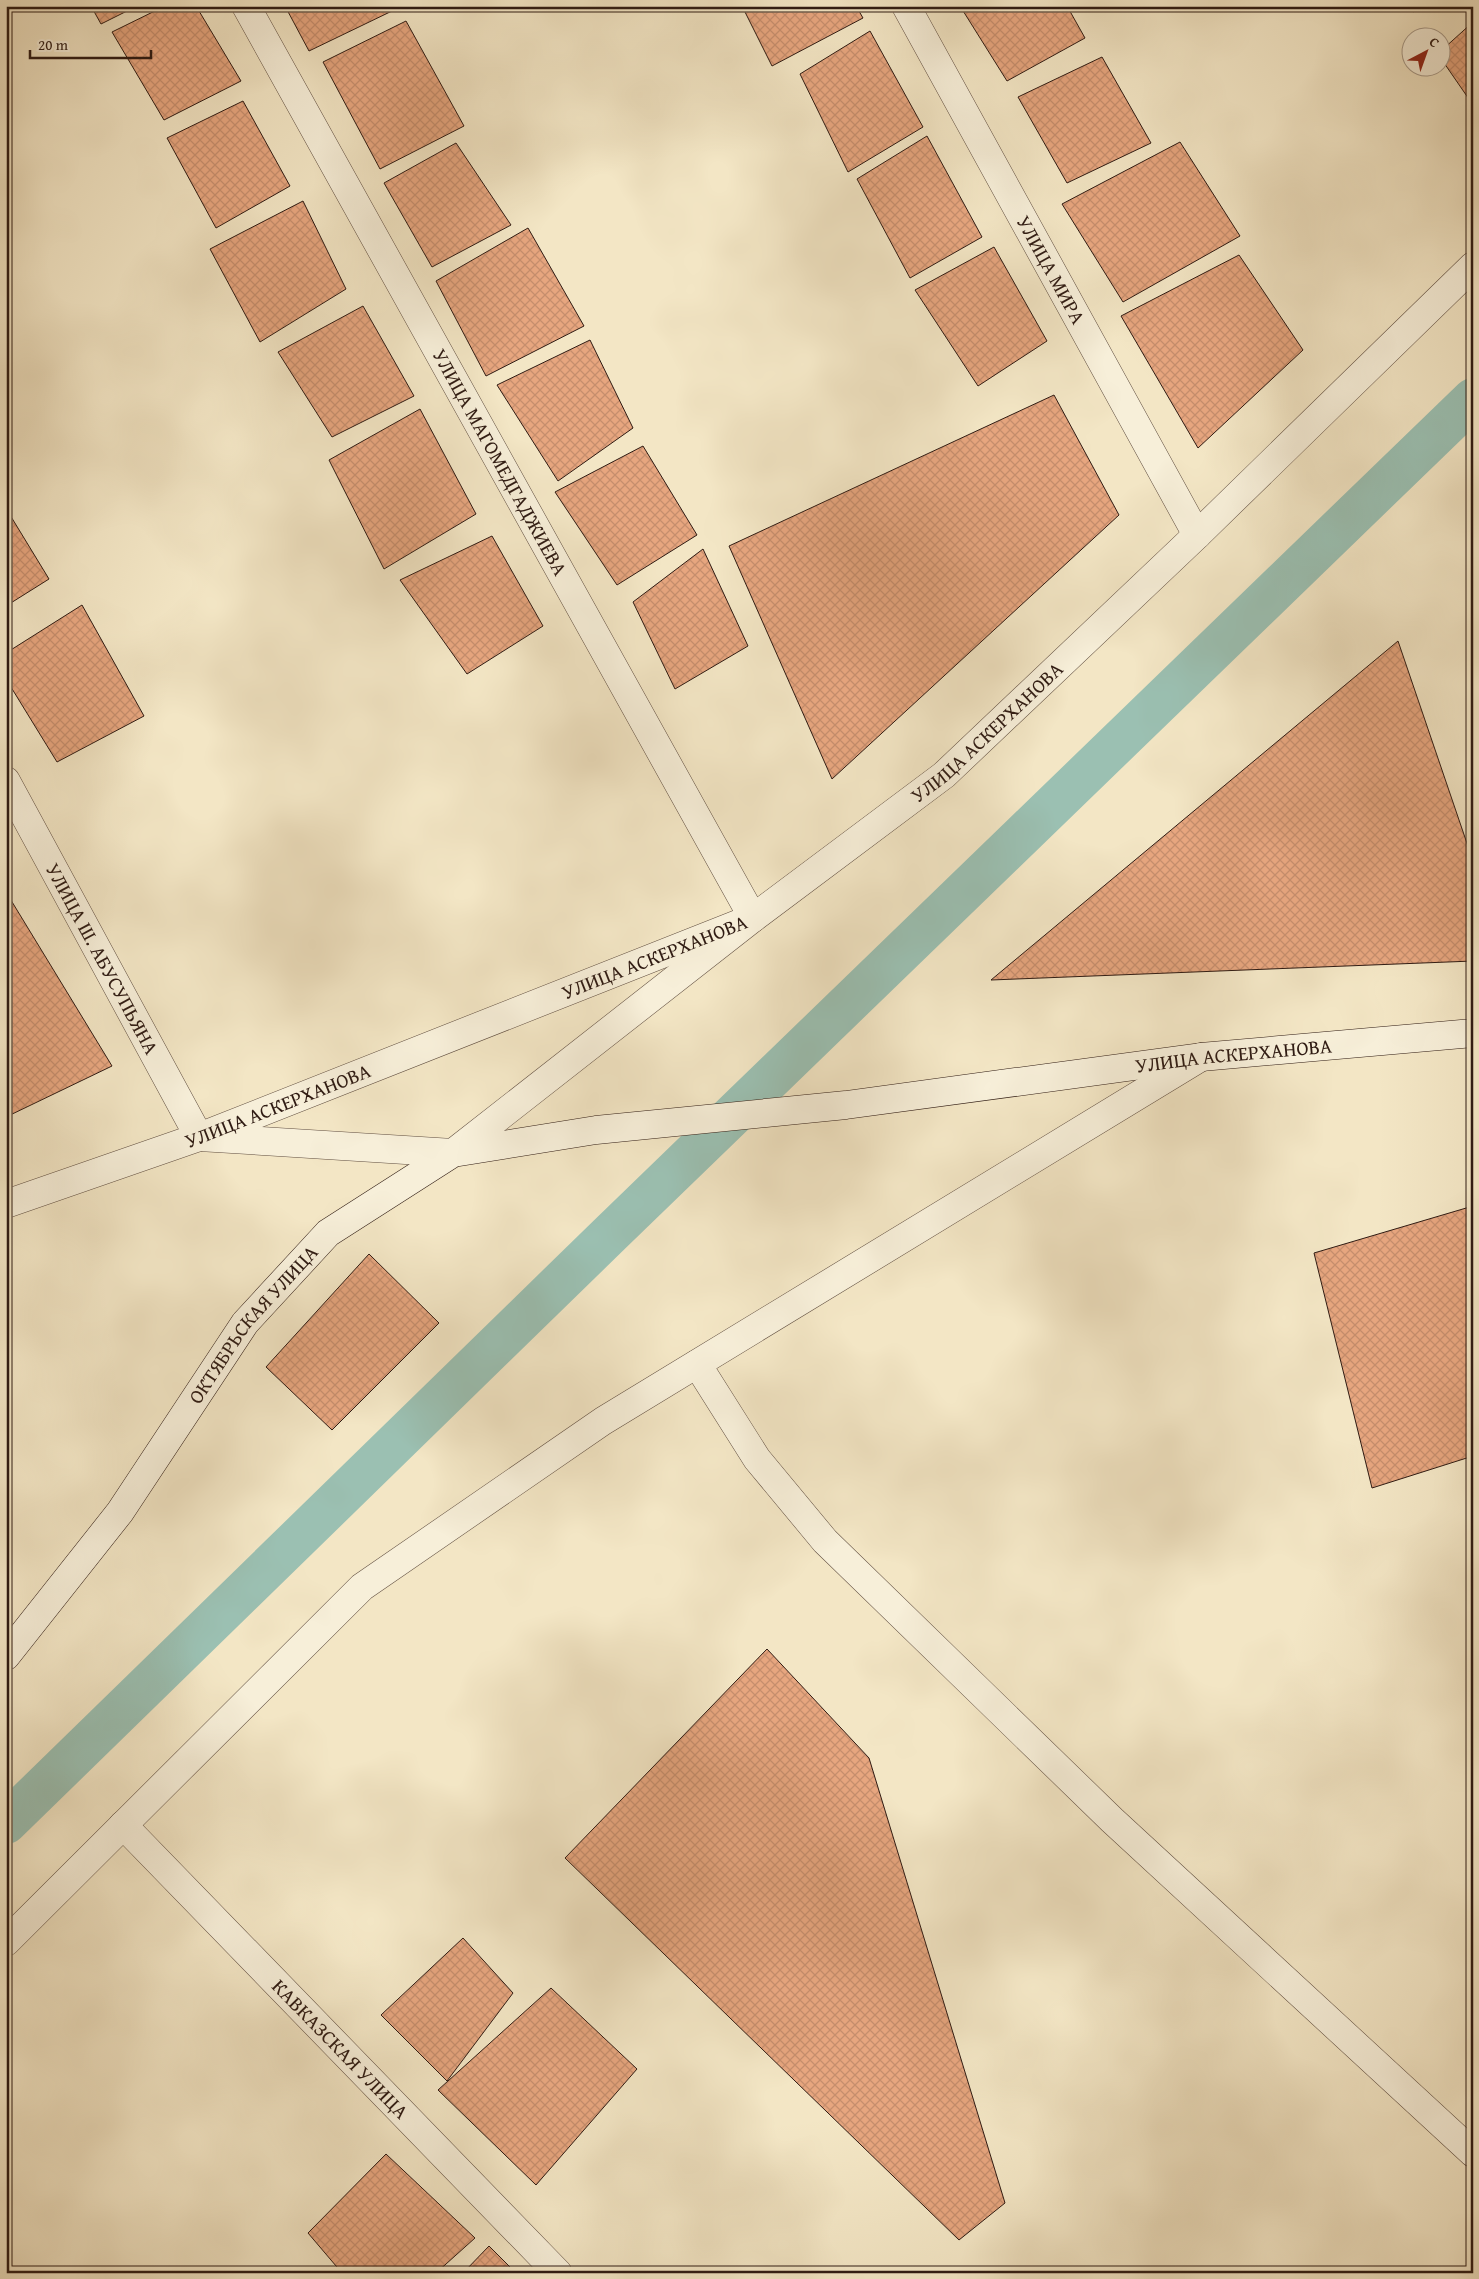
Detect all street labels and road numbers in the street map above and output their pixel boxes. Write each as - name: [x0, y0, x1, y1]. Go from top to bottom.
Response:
- street label: УЛИЦА МИРА: [1010, 210, 1093, 329]
- street label: УЛИЦА МАГОМЕДГАДЖИЕВА: [426, 343, 575, 581]
- street label: УЛИЦА АСКЕРХАНОВА: [904, 655, 1069, 809]
- street label: УЛИЦА Ш. АБУСУПЬЯНА: [39, 857, 166, 1059]
- street label: УЛИЦА АСКЕРХАНОВА: [557, 907, 751, 1006]
- street label: УЛИЦА АСКЕРХАНОВА: [1133, 1031, 1333, 1080]
- street label: УЛИЦА АСКЕРХАНОВА: [181, 1056, 375, 1155]
- street label: ОКТЯБРЬСКАЯ УЛИЦА: [181, 1238, 324, 1409]
- street label: КАВКАЗСКАЯ УЛИЦА: [266, 1972, 416, 2125]

